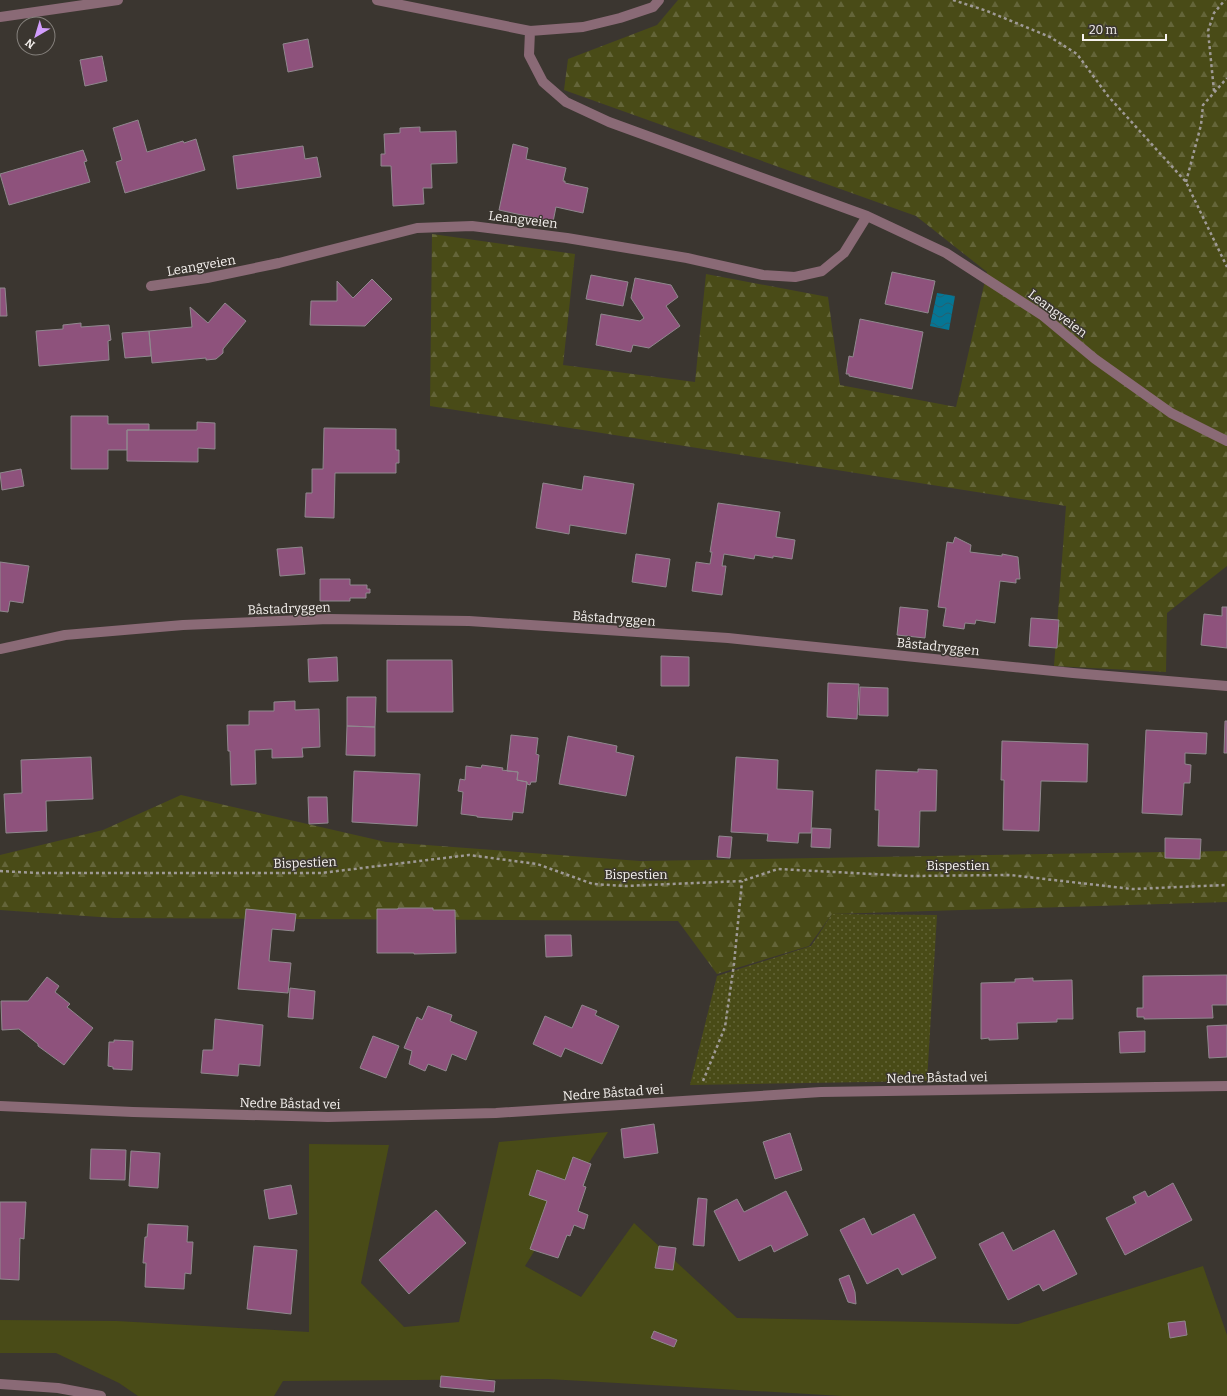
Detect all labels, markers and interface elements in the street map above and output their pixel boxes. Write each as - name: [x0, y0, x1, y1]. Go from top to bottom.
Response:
- north arrow: [16, 16, 56, 56]
- scale bar: [1083, 16, 1166, 42]
- text: 20 m: [1089, 23, 1118, 37]
- text: N: [22, 35, 38, 51]
- street label: Leangveien: [488, 208, 559, 231]
- street label: Leangveien: [166, 252, 237, 279]
- street label: Leangveien: [1025, 286, 1091, 341]
- street label: Båstadryggen: [247, 600, 332, 617]
- street label: Båstadryggen: [572, 608, 657, 629]
- street label: Båstadryggen: [896, 635, 981, 658]
- street label: Bispestien: [273, 854, 338, 871]
- street label: Bispestien: [926, 858, 990, 873]
- street label: Bispestien: [604, 867, 668, 882]
- street label: Nedre Båstad vei: [886, 1069, 988, 1086]
- street label: Nedre Båstad vei: [562, 1081, 664, 1104]
- street label: Nedre Båstad vei: [239, 1095, 341, 1112]

